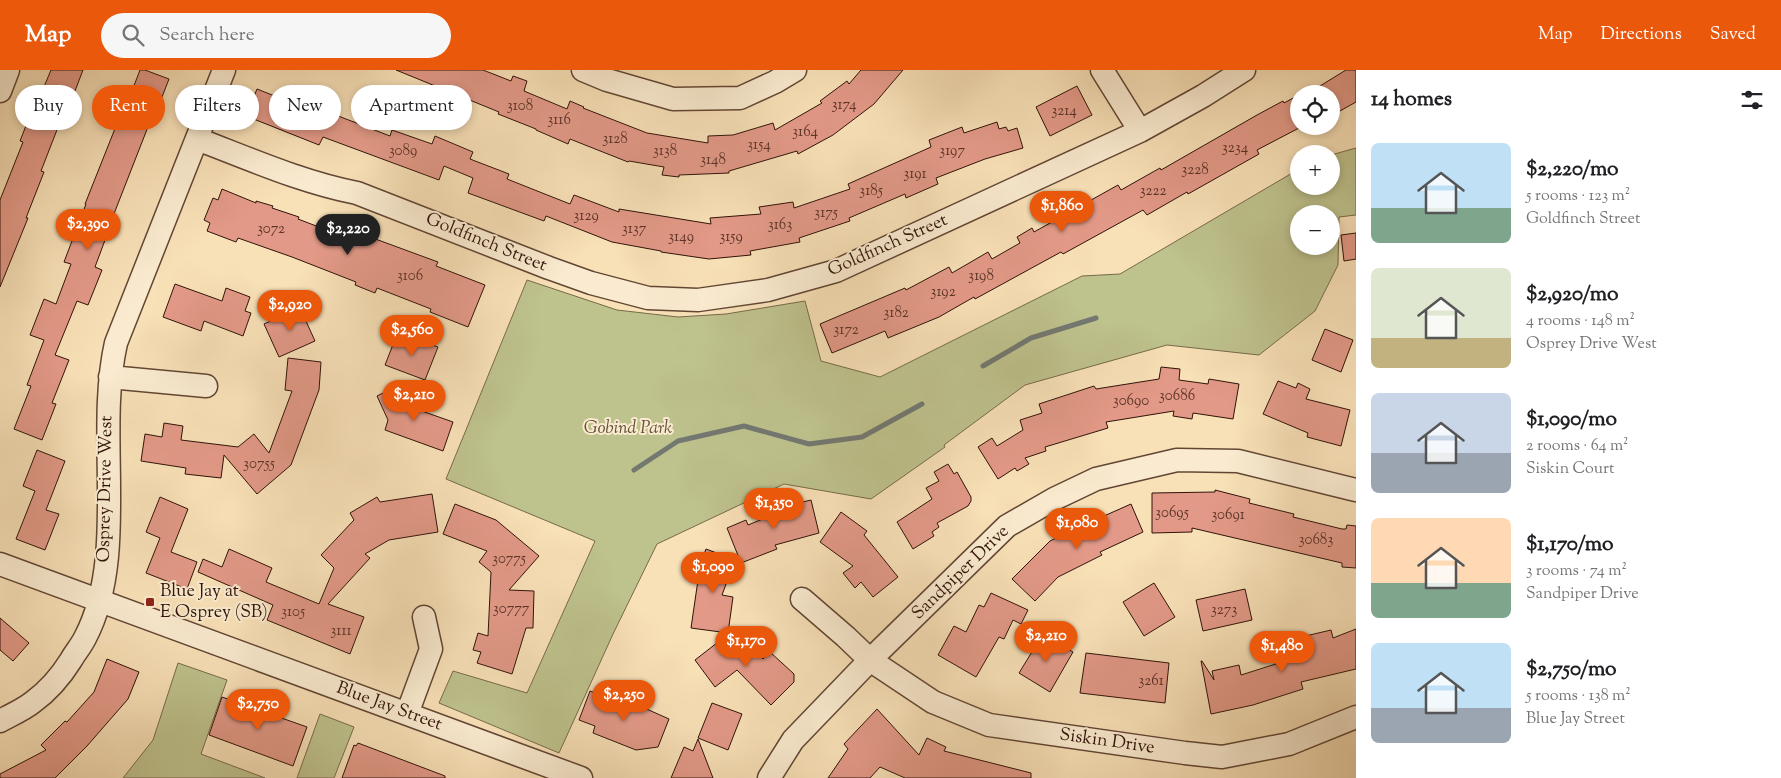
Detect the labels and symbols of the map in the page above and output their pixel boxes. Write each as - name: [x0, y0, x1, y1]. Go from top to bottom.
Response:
- house number: 3174: [831, 95, 857, 116]
- house number: 3108: [507, 96, 533, 117]
- house number: 3214: [1051, 101, 1077, 122]
- house number: 3116: [547, 110, 571, 131]
- house number: 3164: [792, 122, 818, 143]
- house number: 3128: [602, 129, 628, 150]
- house number: 3154: [747, 135, 771, 156]
- house number: 3234: [1222, 138, 1249, 159]
- house number: 3089: [389, 141, 417, 162]
- house number: 3138: [653, 141, 677, 162]
- house number: 3197: [939, 141, 965, 162]
- house number: 3148: [700, 150, 726, 171]
- house number: 3228: [1181, 160, 1209, 181]
- house number: 3191: [903, 164, 927, 185]
- house number: 3185: [859, 181, 883, 202]
- house number: 3222: [1139, 181, 1167, 202]
- pin: $1,860: [1021, 190, 1103, 233]
- house number: 3175: [814, 203, 838, 224]
- house number: 3129: [573, 206, 599, 227]
- street label: Goldfinch Street: [421, 207, 551, 279]
- pin: $2,390: [47, 208, 129, 251]
- street label: Goldfinch Street: [824, 208, 952, 284]
- pin: $2,220: [307, 214, 389, 256]
- house number: 3163: [768, 215, 792, 236]
- house number: 3072: [257, 219, 285, 240]
- house number: 3137: [622, 219, 647, 240]
- house number: 3149: [668, 227, 694, 248]
- house number: 3159: [719, 227, 743, 248]
- house number: 3106: [397, 266, 423, 287]
- house number: 3198: [968, 266, 994, 287]
- house number: 3192: [930, 282, 956, 303]
- pin: $2,920: [249, 290, 331, 332]
- house number: 3182: [883, 303, 909, 324]
- pin: $2,560: [371, 314, 453, 357]
- house number: 3172: [833, 320, 859, 341]
- pin: $2,210: [373, 380, 455, 422]
- house number: 30686: [1159, 386, 1195, 407]
- house number: 30690: [1113, 391, 1149, 412]
- street label: Osprey Drive West: [92, 415, 120, 563]
- park label: Gobind Park: [584, 416, 672, 442]
- house number: 30755: [243, 454, 275, 475]
- pin: $1,350: [733, 488, 815, 530]
- house number: 30695: [1155, 503, 1189, 524]
- house number: 30691: [1211, 505, 1245, 526]
- pin: $1,080: [1036, 508, 1118, 550]
- street label: Sandpiper Drive: [906, 520, 1016, 626]
- house number: 30683: [1299, 530, 1333, 551]
- house number: 30775: [492, 549, 526, 570]
- pin: $1,090: [672, 552, 754, 594]
- place label: Blue Jay at E Osprey (SB): [160, 579, 268, 626]
- marker: Blue Jay at E Osprey (SB): [144, 596, 156, 608]
- house number: 30777: [493, 599, 530, 620]
- house number: 3273: [1211, 600, 1237, 621]
- house number: 3105: [281, 602, 305, 623]
- pin: $2,210: [1005, 620, 1087, 663]
- house number: 3111: [330, 621, 352, 642]
- pin: $1,170: [705, 626, 787, 668]
- pin: $1,480: [1241, 630, 1323, 673]
- house number: 3261: [1138, 671, 1164, 692]
- street label: Blue Jay Street: [332, 676, 446, 738]
- pin: $2,250: [583, 680, 665, 722]
- pin: $2,750: [217, 688, 299, 731]
- street label: Siskin Drive: [1058, 722, 1156, 762]

